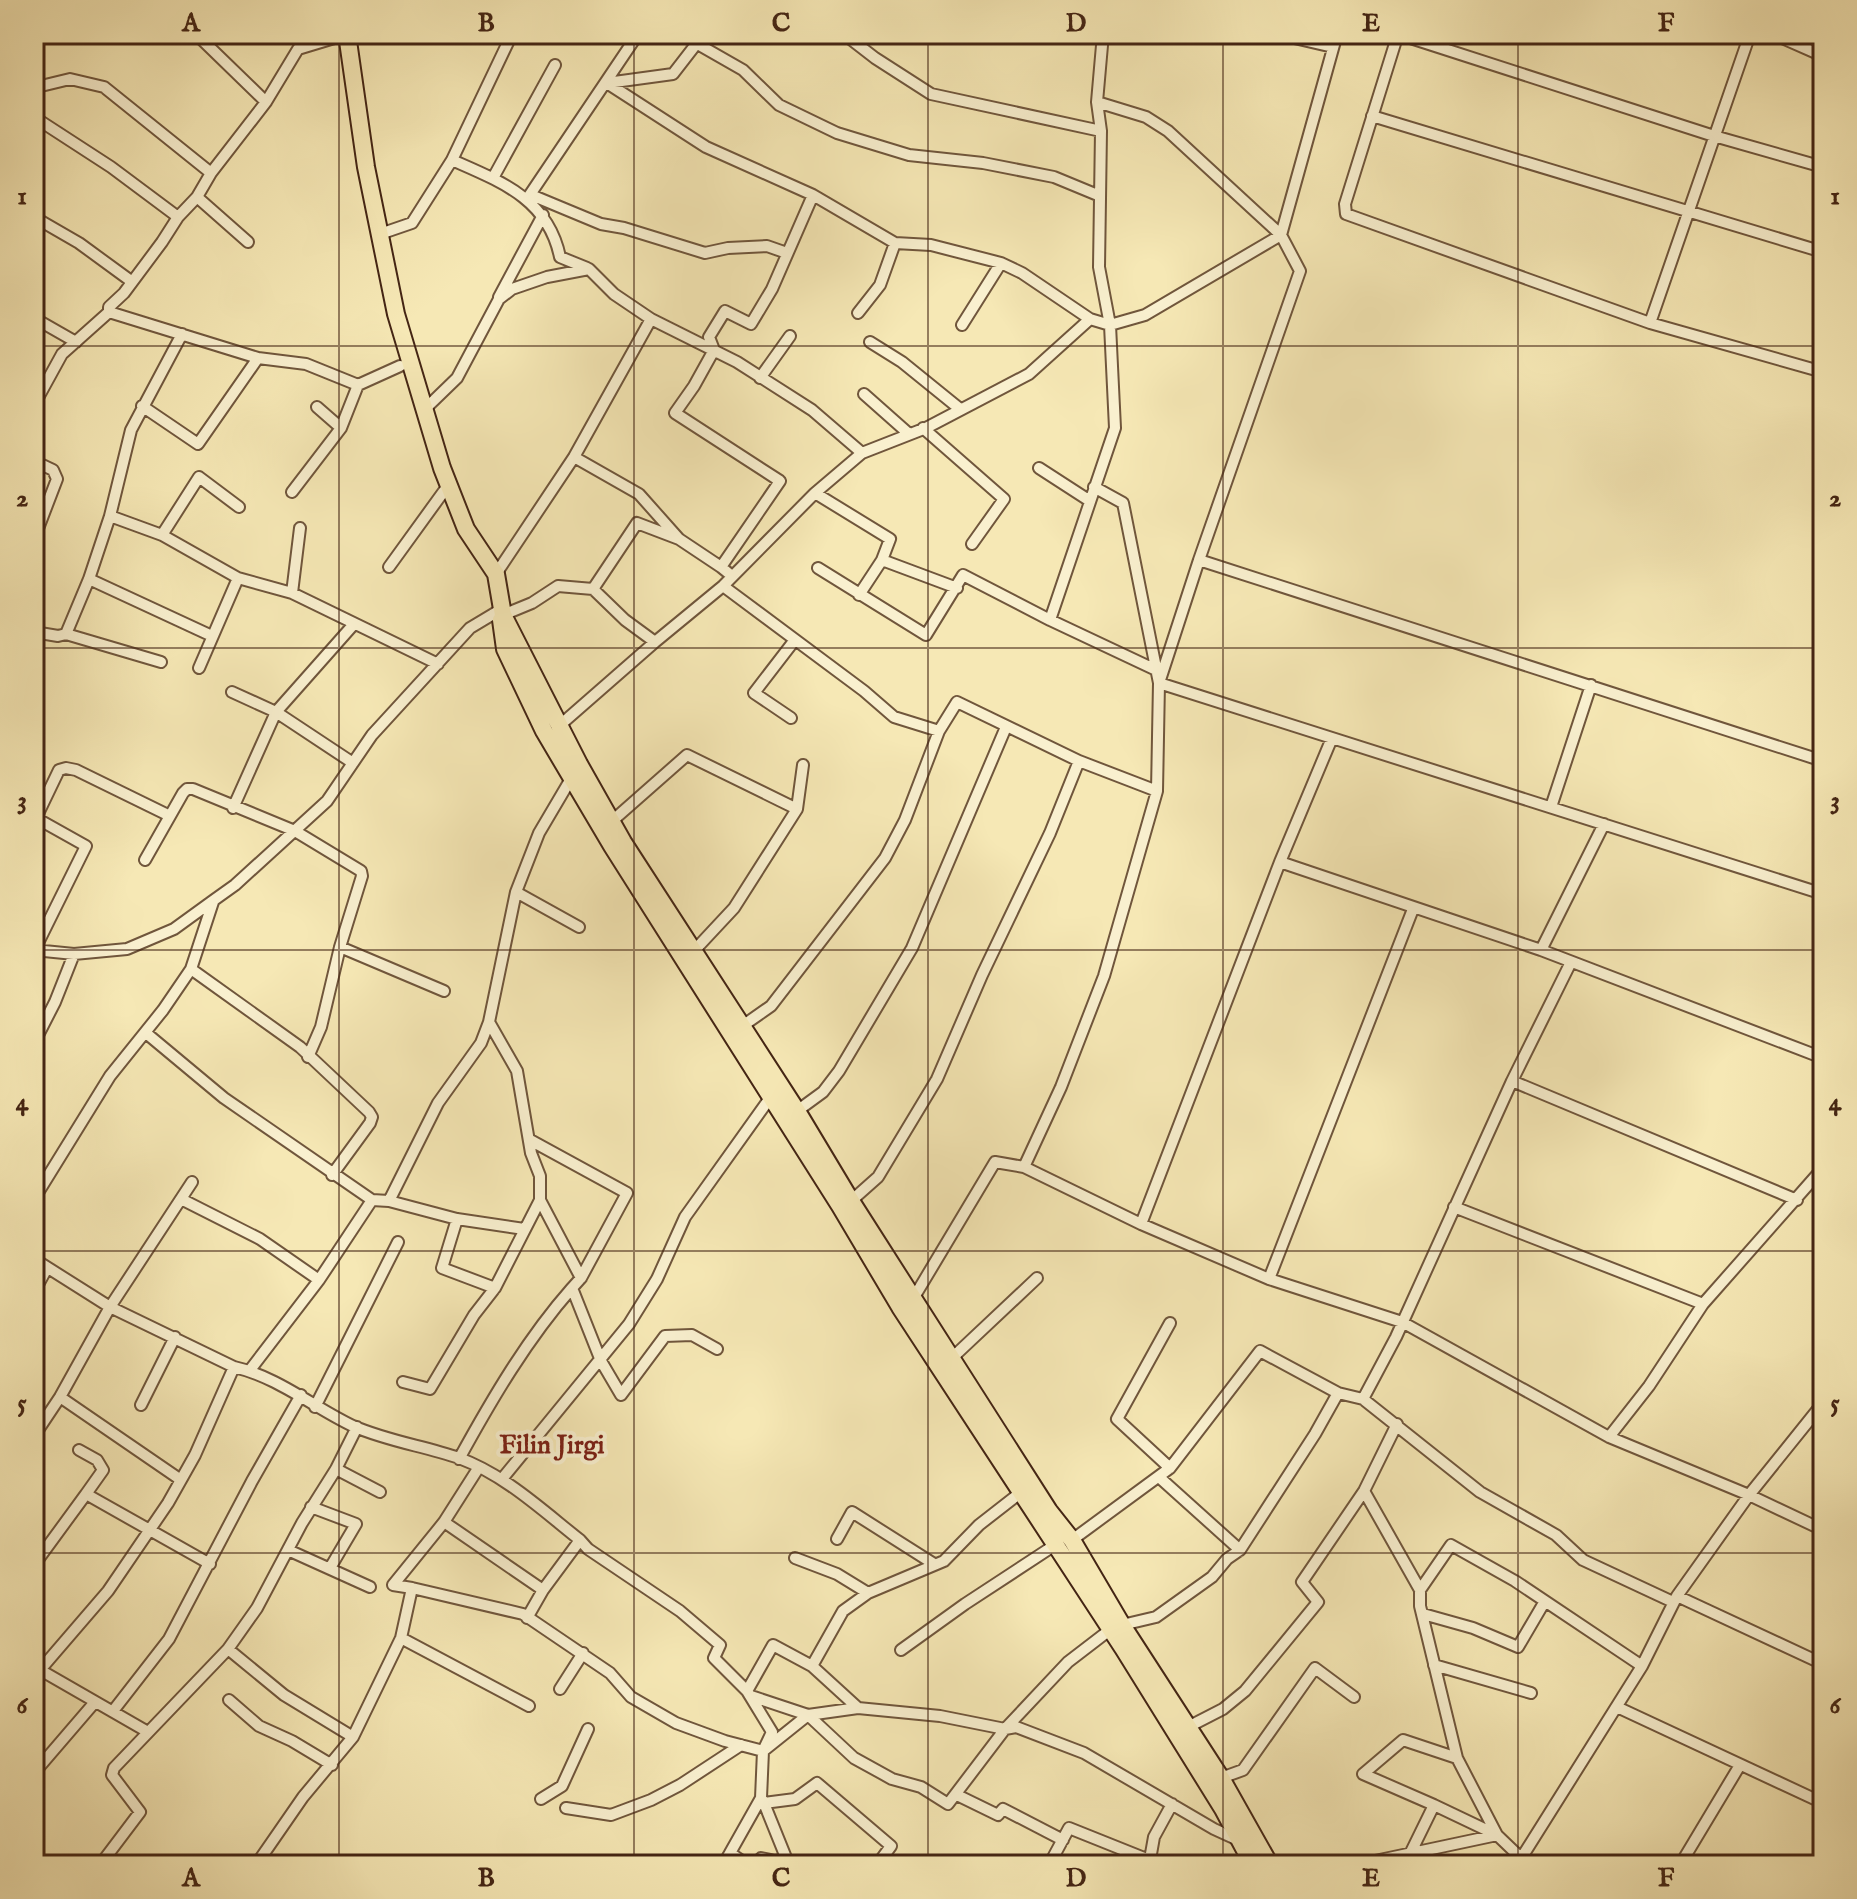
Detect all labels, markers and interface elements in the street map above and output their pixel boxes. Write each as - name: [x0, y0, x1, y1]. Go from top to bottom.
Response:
- text: A: [181, 7, 201, 40]
- text: B: [477, 7, 495, 40]
- text: C: [772, 7, 791, 40]
- text: D: [1066, 7, 1087, 40]
- text: E: [1362, 7, 1380, 40]
- text: F: [1658, 7, 1675, 40]
- text: 1: [17, 180, 27, 213]
- text: 1: [1830, 180, 1840, 213]
- text: 2: [16, 482, 28, 515]
- text: 2: [1829, 482, 1841, 515]
- text: 3: [17, 784, 27, 817]
- text: 3: [1830, 784, 1840, 817]
- text: 4: [16, 1086, 30, 1119]
- text: 4: [1829, 1086, 1843, 1119]
- text: 5: [17, 1387, 27, 1420]
- text: 5: [1830, 1387, 1840, 1420]
- district label: Filin Jirgi: [499, 1429, 605, 1462]
- text: 6: [17, 1689, 29, 1722]
- text: 6: [1830, 1689, 1842, 1722]
- text: A: [181, 1862, 201, 1895]
- text: B: [477, 1862, 495, 1895]
- text: C: [772, 1862, 791, 1895]
- text: D: [1066, 1862, 1087, 1895]
- text: E: [1362, 1862, 1380, 1895]
- text: F: [1658, 1862, 1675, 1895]

